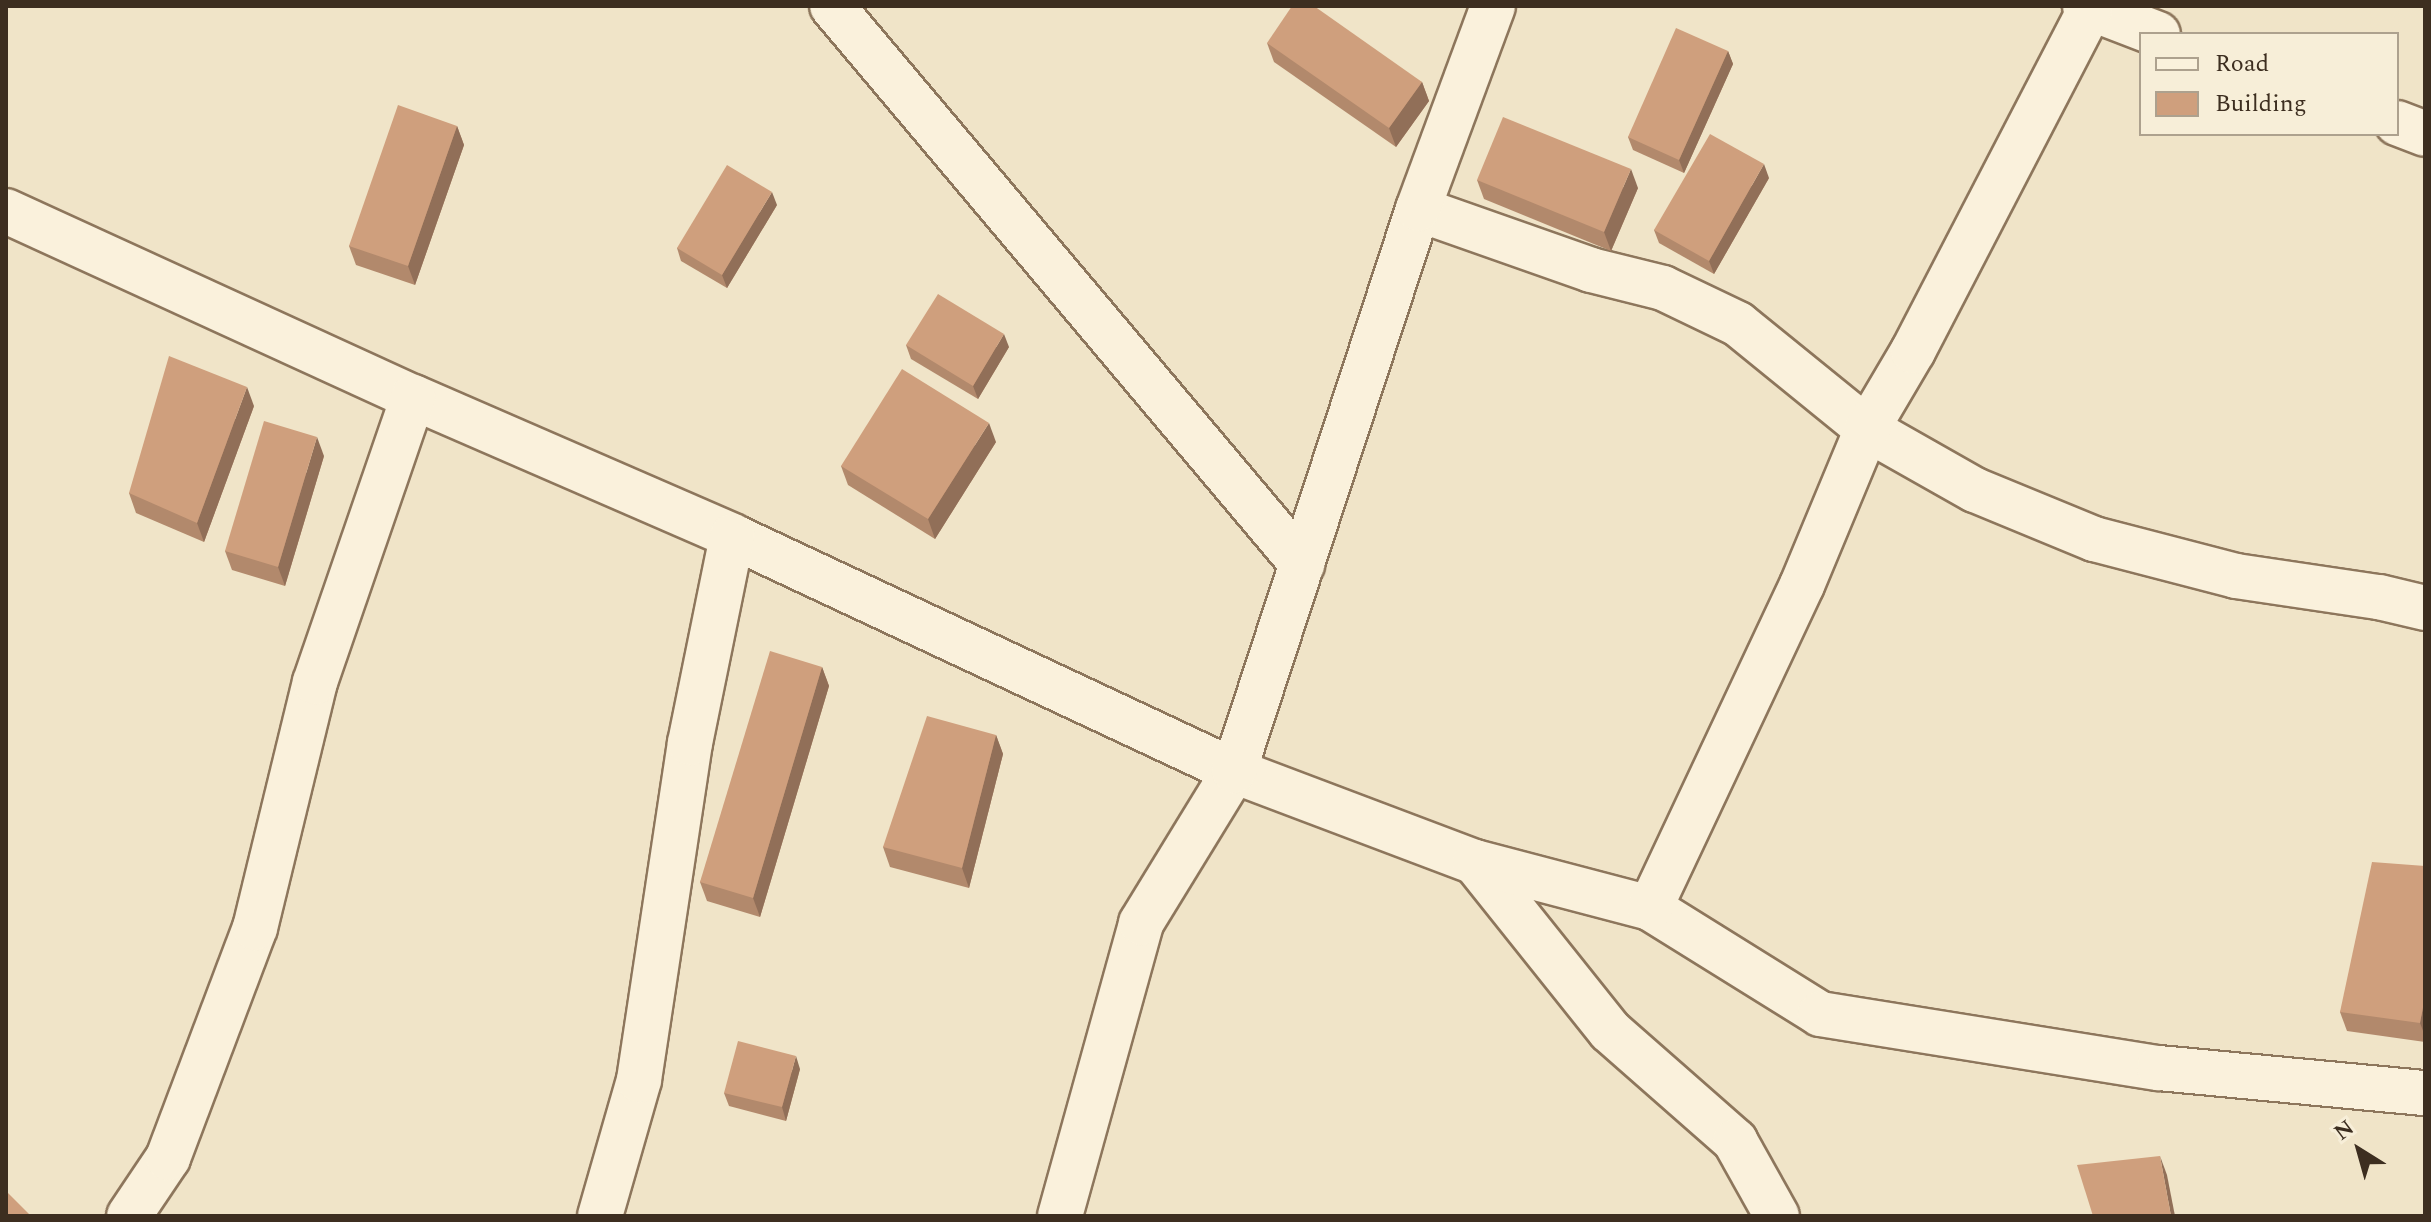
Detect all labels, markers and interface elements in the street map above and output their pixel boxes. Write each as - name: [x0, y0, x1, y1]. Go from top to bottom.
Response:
- legend: [2139, 32, 2399, 136]
- text: Road: [2215, 46, 2269, 82]
- text: Building: [2215, 86, 2307, 122]
- north arrow: [2319, 1110, 2399, 1190]
- text: N: [2327, 1112, 2361, 1149]

